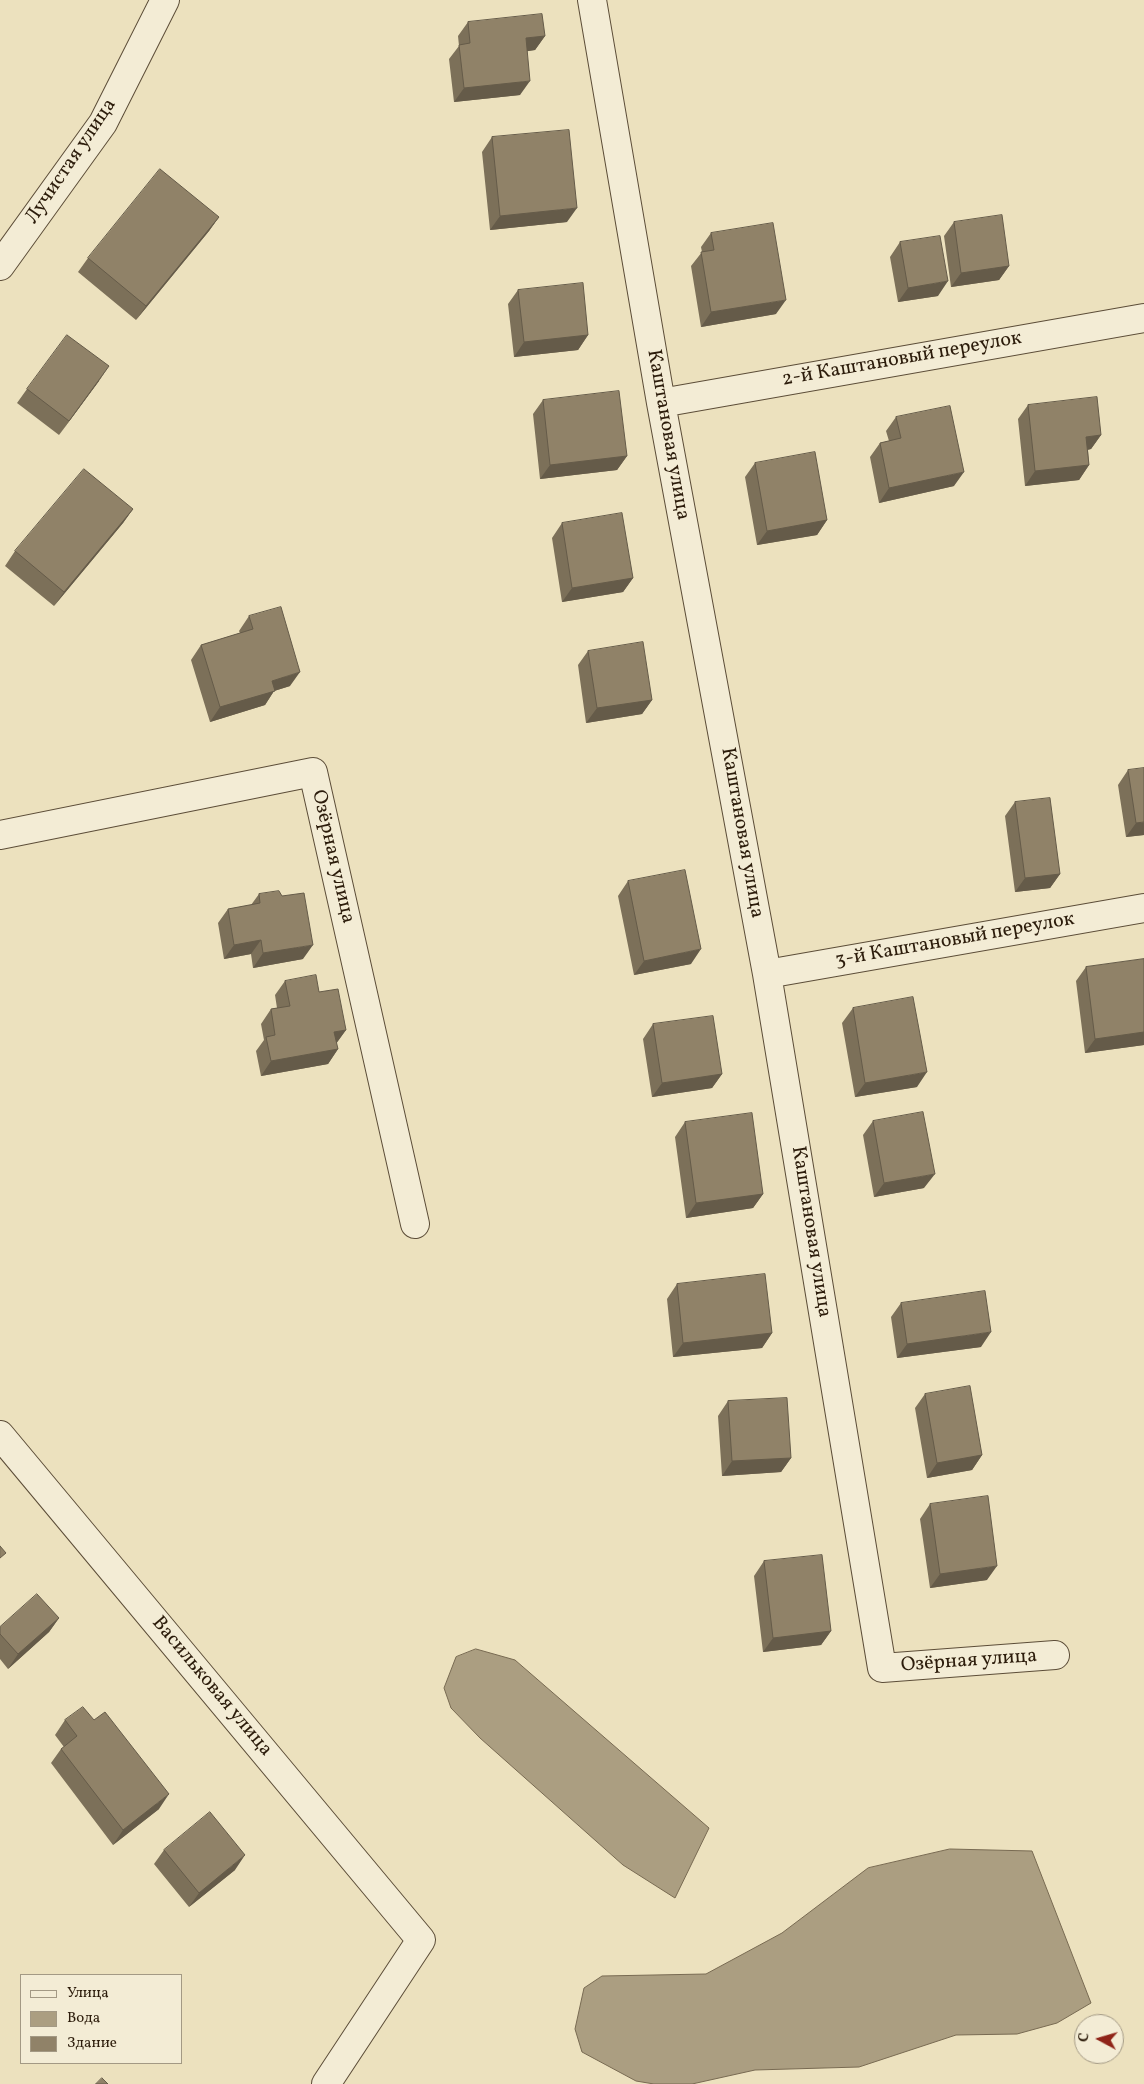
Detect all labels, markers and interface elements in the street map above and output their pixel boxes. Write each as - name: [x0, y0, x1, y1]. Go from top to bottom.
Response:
- street label: Лучистая улица: [21, 95, 123, 229]
- street label: 2-й Каштановый переулок: [780, 327, 1024, 393]
- street label: Каштановая улица: [640, 348, 694, 522]
- street label: Каштановая улица: [714, 746, 768, 920]
- street label: Озёрная улица: [305, 788, 359, 926]
- street label: 3-й Каштановый переулок: [834, 908, 1076, 974]
- street label: Каштановая улица: [785, 1145, 835, 1319]
- street label: Васильковая улица: [145, 1612, 277, 1762]
- street label: Озёрная улица: [900, 1645, 1038, 1679]
- legend: [20, 1974, 182, 2064]
- text: Улица: [67, 1983, 109, 2004]
- text: Вода: [67, 2008, 100, 2029]
- north arrow: [1074, 2014, 1124, 2064]
- text: С: [1075, 2032, 1094, 2043]
- text: Здание: [67, 2033, 117, 2054]

